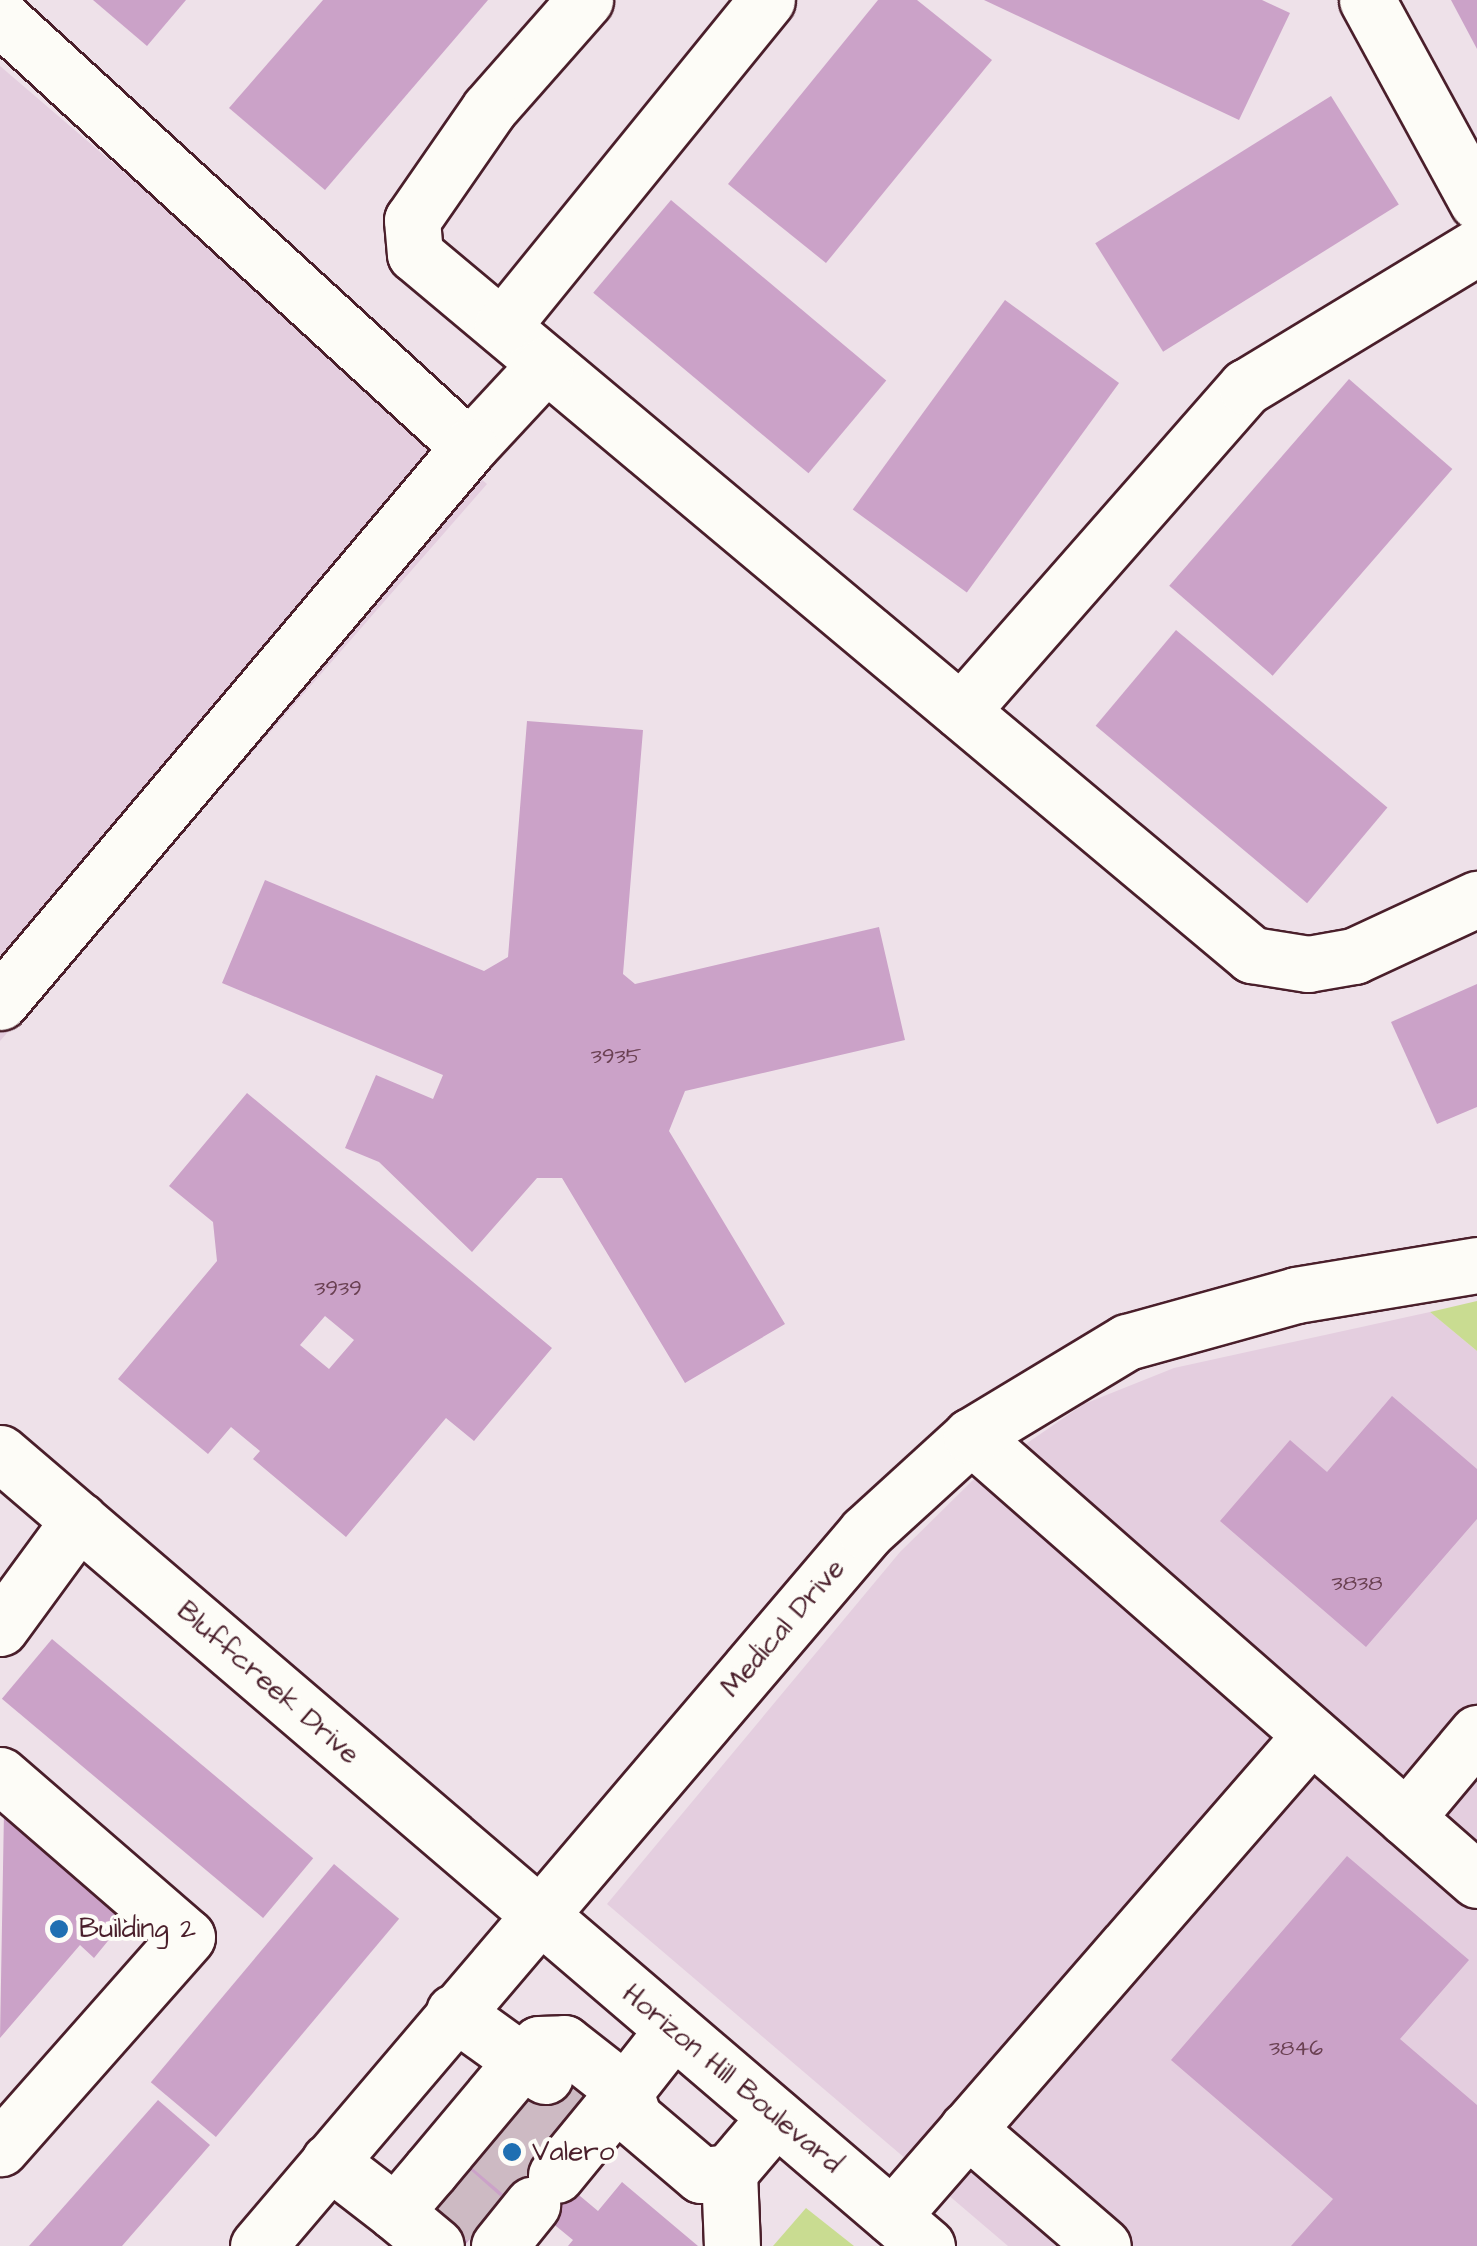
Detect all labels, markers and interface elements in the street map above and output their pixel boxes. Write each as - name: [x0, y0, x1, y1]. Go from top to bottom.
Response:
- house number: 3935: [591, 1044, 641, 1070]
- house number: 3939: [314, 1276, 362, 1302]
- street label: Medical Drive: [714, 1552, 852, 1704]
- house number: 3838: [1332, 1571, 1382, 1597]
- street label: Bluffcreek Drive: [170, 1594, 366, 1772]
- place label: Building 2: [79, 1912, 196, 1946]
- marker: Building 2: [48, 1918, 70, 1940]
- street label: Horizon Hill Boulevard: [615, 1977, 849, 2181]
- house number: 3846: [1269, 2036, 1323, 2062]
- place label: Valero: [532, 2135, 615, 2169]
- marker: Valero: [501, 2141, 523, 2163]

